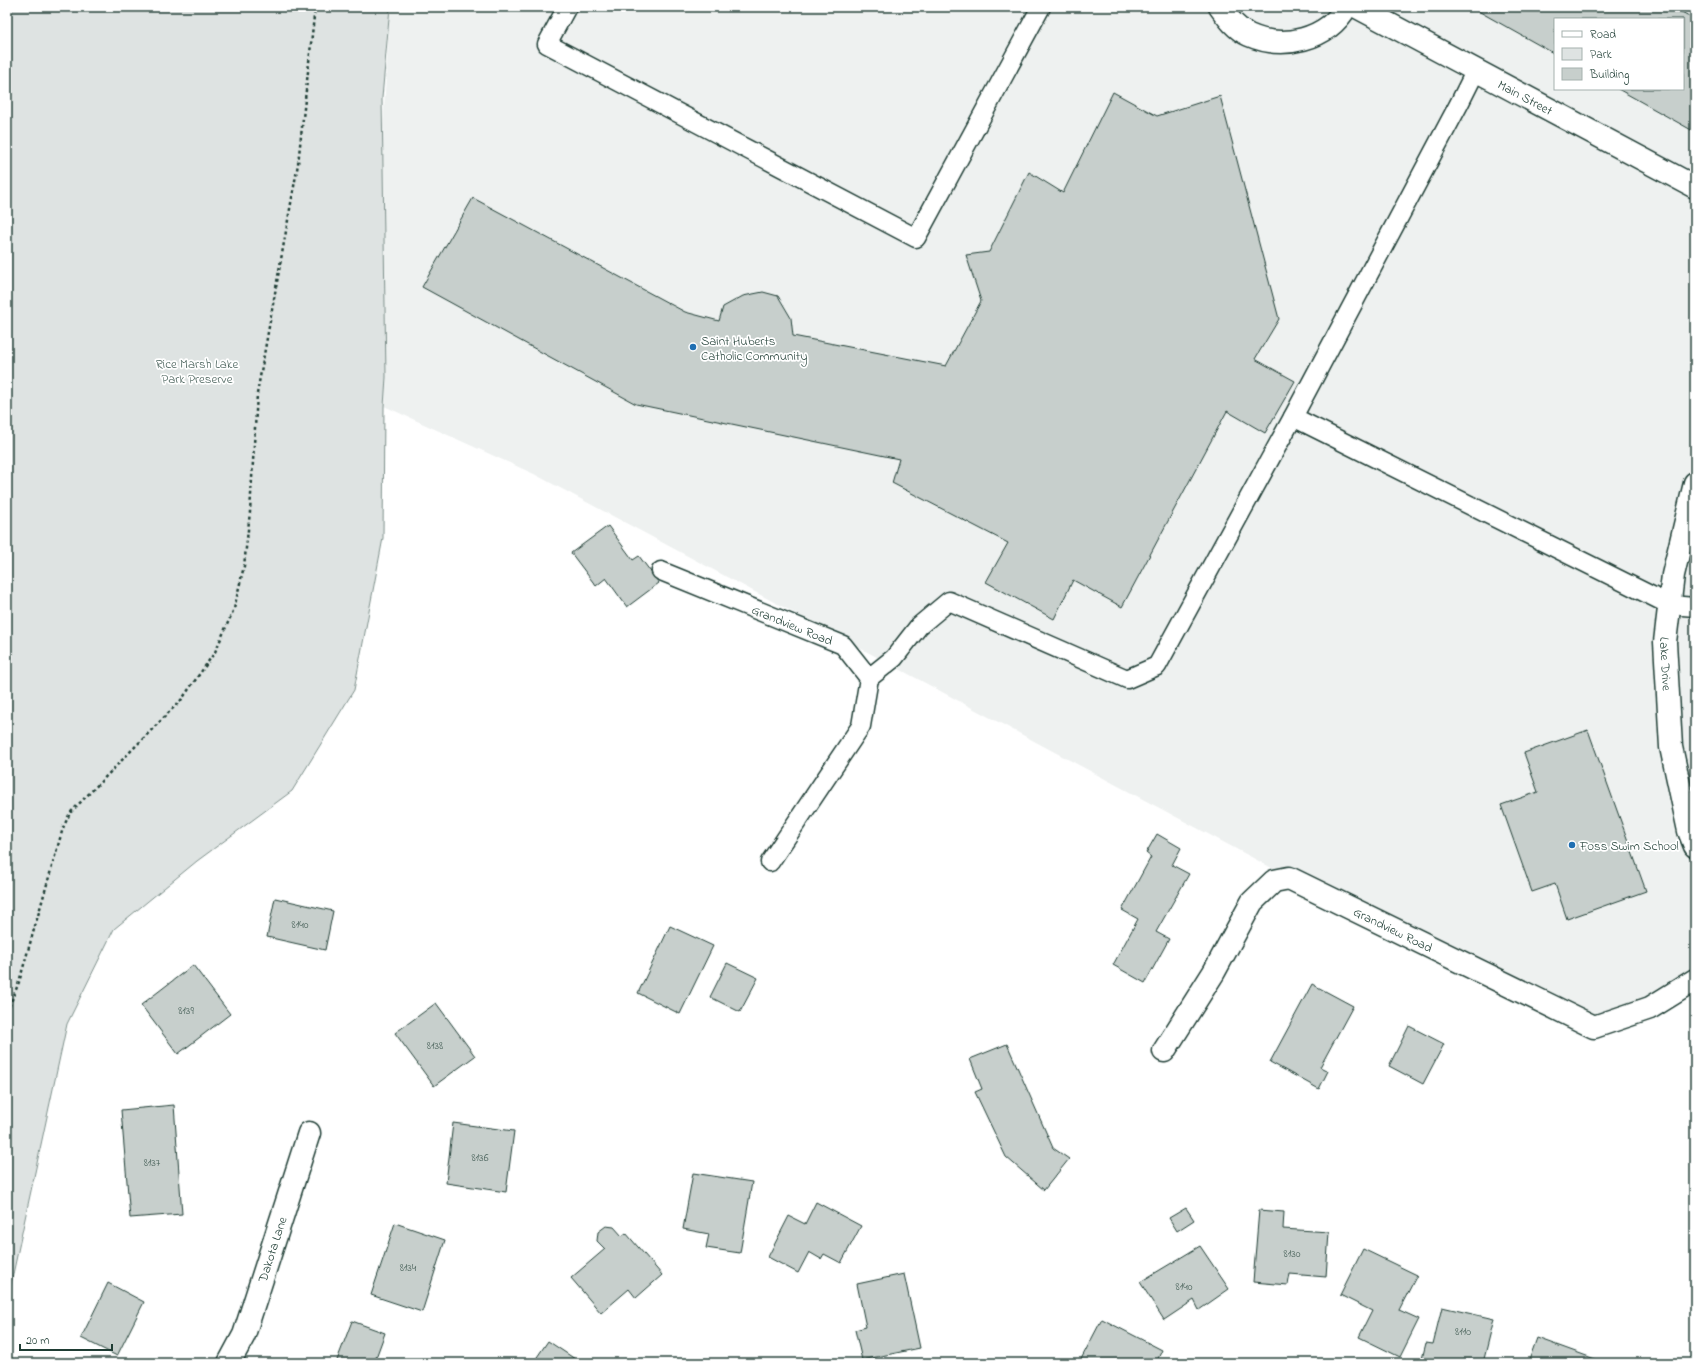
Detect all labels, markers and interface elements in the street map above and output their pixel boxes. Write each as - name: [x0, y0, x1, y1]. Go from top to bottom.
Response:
- legend: [1554, 18, 1684, 90]
- text: Road: [1590, 26, 1616, 44]
- text: Park: [1590, 46, 1612, 64]
- text: Building: [1589, 66, 1629, 85]
- street label: Main Street: [1494, 76, 1556, 121]
- place label: Saint Huberts Catholic Community: [701, 332, 807, 367]
- marker: Saint Huberts Catholic Community: [688, 342, 698, 352]
- park label: Rice Marsh Lake Park Preserve: [156, 355, 239, 389]
- street label: Grandview Road: [748, 601, 836, 651]
- street label: Lake Drive: [1654, 636, 1676, 692]
- place label: Foss Swim School: [1579, 837, 1679, 856]
- marker: Foss Swim School: [1567, 840, 1577, 850]
- street label: Grandview Road: [1350, 903, 1436, 958]
- house number: 8140: [292, 917, 309, 933]
- house number: 8139: [178, 1003, 194, 1019]
- house number: 8138: [427, 1038, 443, 1054]
- house number: 8136: [471, 1150, 489, 1166]
- house number: 8137: [144, 1155, 161, 1171]
- street label: Dakota Lane: [253, 1214, 293, 1286]
- house number: 8130: [1284, 1246, 1301, 1262]
- house number: 8134: [400, 1260, 417, 1276]
- house number: 8140: [1176, 1279, 1193, 1295]
- house number: 8110: [1455, 1324, 1471, 1340]
- scale bar: [20, 1326, 112, 1352]
- text: 20 m: [26, 1332, 49, 1350]

